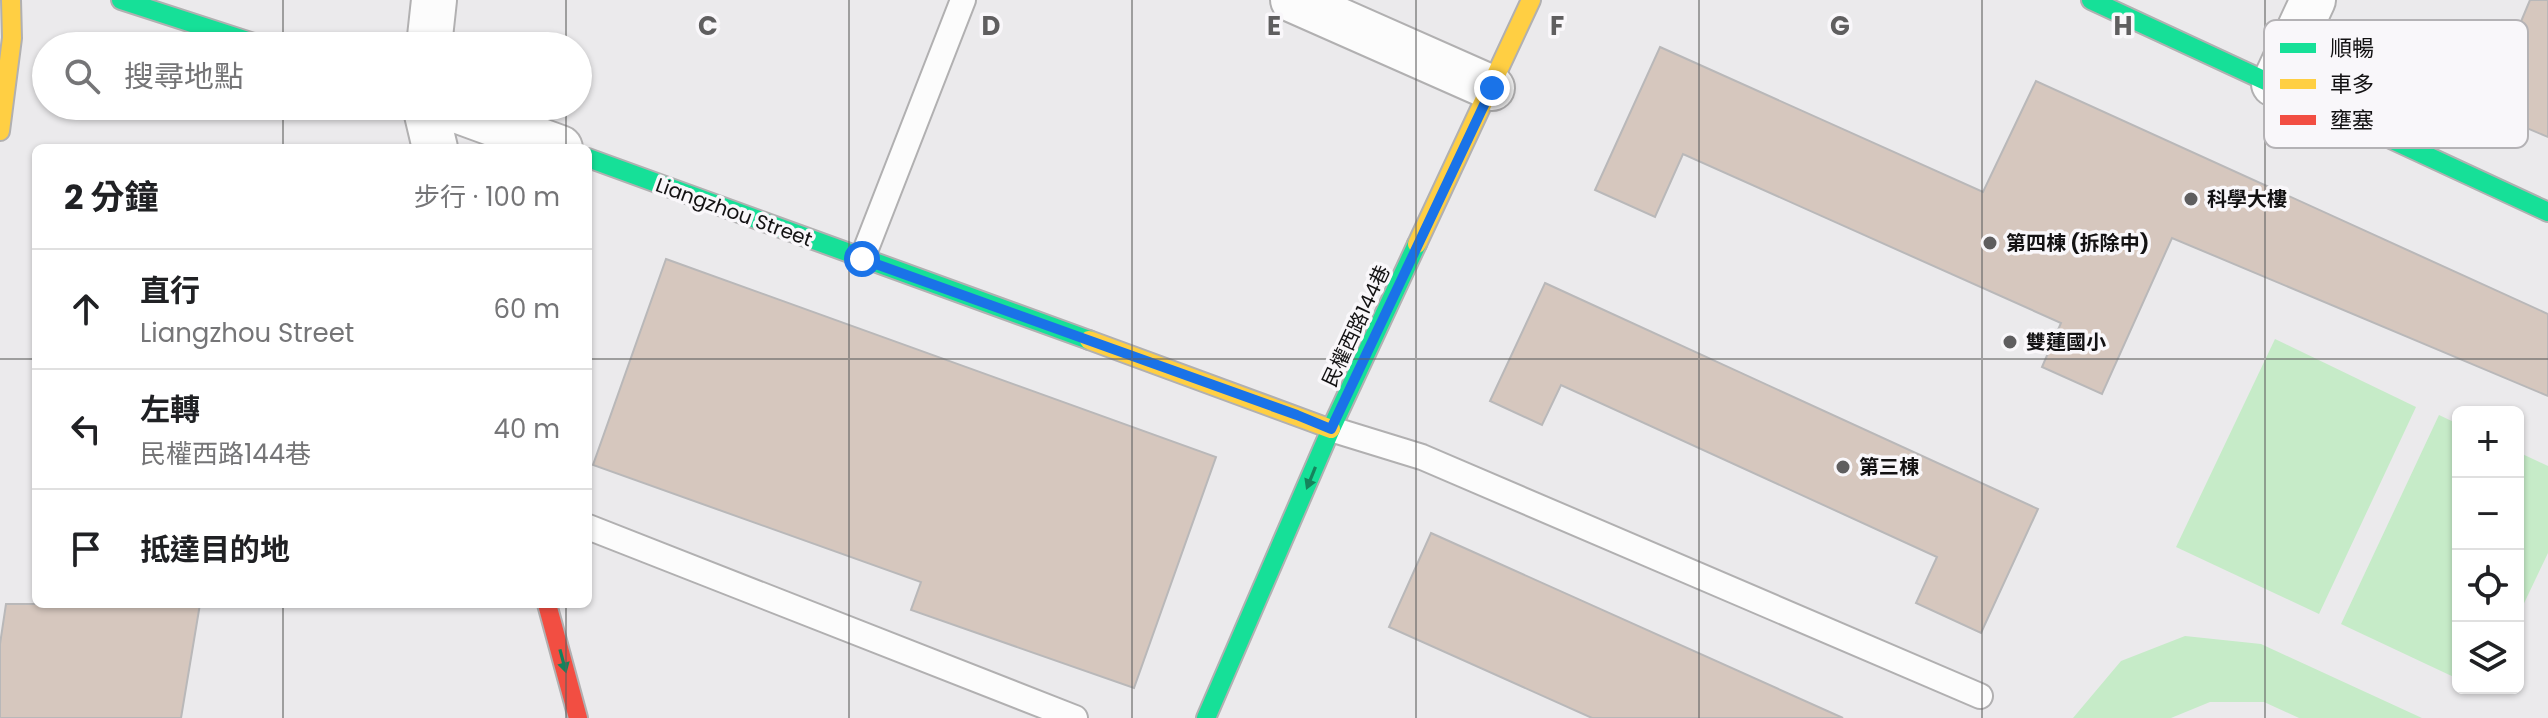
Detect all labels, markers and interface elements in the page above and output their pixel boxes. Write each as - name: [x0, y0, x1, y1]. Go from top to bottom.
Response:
- text: C: [698, 8, 718, 44]
- text: D: [982, 8, 1001, 44]
- text: E: [1267, 8, 1281, 44]
- text: F: [1550, 8, 1564, 44]
- text: G: [1830, 8, 1850, 44]
- text: H: [2113, 8, 2133, 44]
- legend: [2264, 20, 2528, 148]
- search box: [32, 32, 592, 120]
- text: 順暢: [2330, 33, 2374, 64]
- icon: search: [60, 54, 104, 98]
- text: 搜尋地點: [124, 55, 244, 98]
- text: 車多: [2330, 69, 2374, 100]
- route end: [1474, 70, 1510, 106]
- text: 壅塞: [2330, 105, 2374, 136]
- street label: Liangzhou Street: [652, 171, 816, 253]
- text: 2 分鐘: [64, 173, 159, 221]
- text: 步行 · 100 m: [414, 179, 560, 215]
- place label: 科學大樓: [2207, 185, 2287, 213]
- marker: 科學大樓: [2182, 190, 2200, 208]
- place label: 第四棟 (拆除中): [2006, 229, 2149, 257]
- marker: 第四棟 (拆除中): [1981, 234, 1999, 252]
- route start: [844, 241, 880, 277]
- street label: 民權西路144巷: [1316, 260, 1396, 392]
- text: 直行: [140, 269, 200, 312]
- icon: ahead: [64, 287, 108, 331]
- text: 60 m: [493, 291, 560, 327]
- text: Liangzhou Street: [140, 315, 354, 351]
- place label: 雙蓮國小: [2026, 328, 2106, 356]
- marker: 雙蓮國小: [2001, 333, 2019, 351]
- text: 左轉: [140, 388, 200, 431]
- map controls: [2452, 406, 2524, 694]
- button: +: [2452, 406, 2524, 478]
- icon: left: [64, 407, 108, 451]
- text: 40 m: [494, 411, 560, 447]
- text: 民權西路144巷: [140, 436, 311, 472]
- place label: 第三棟: [1859, 453, 1919, 481]
- marker: 第三棟: [1834, 458, 1852, 476]
- one-way arrow: [1305, 466, 1318, 490]
- button: −: [2452, 478, 2524, 550]
- icon: arrive: [64, 527, 108, 571]
- text: 抵達目的地: [140, 528, 290, 571]
- button: locate: [2452, 550, 2524, 622]
- button: layers: [2452, 622, 2524, 694]
- one-way arrow: [557, 649, 570, 674]

